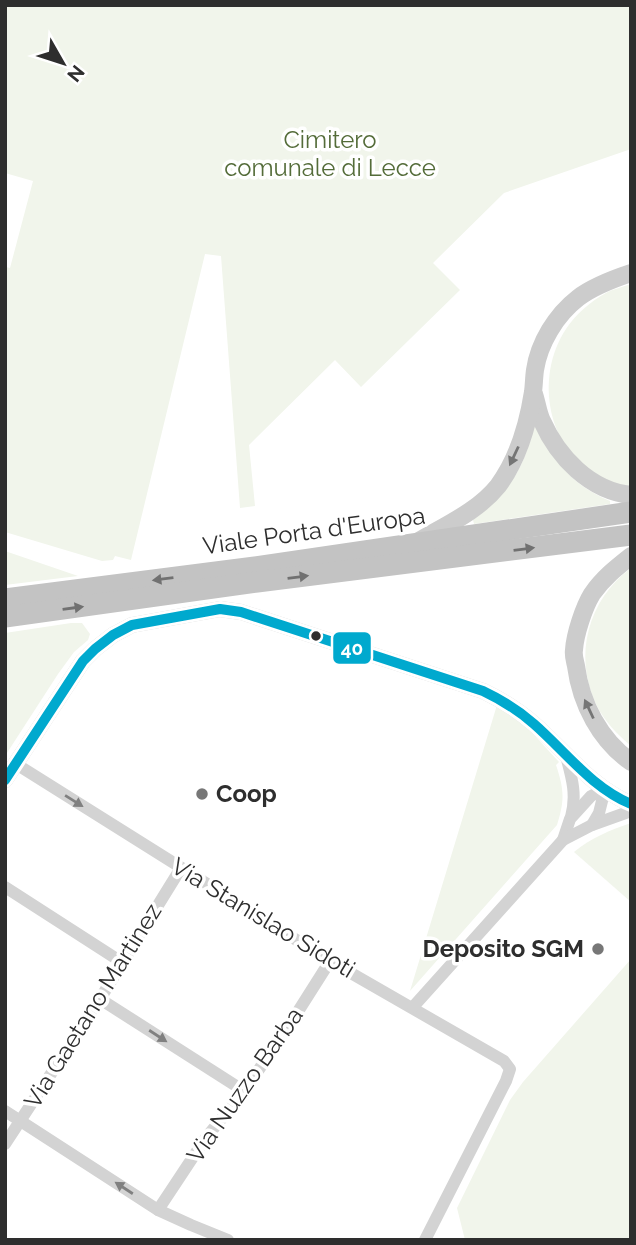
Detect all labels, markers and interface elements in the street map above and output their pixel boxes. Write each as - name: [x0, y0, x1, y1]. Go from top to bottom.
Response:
- north arrow: [28, 28, 98, 98]
- text: N: [63, 61, 89, 86]
- park label: Cimitero comunale di Lecce: [224, 125, 436, 182]
- one-way arrow: [509, 446, 520, 466]
- street label: Viale Porta d'Europa: [201, 501, 427, 560]
- one-way arrow: [513, 544, 535, 555]
- one-way arrow: [287, 572, 309, 583]
- one-way arrow: [152, 574, 174, 585]
- one-way arrow: [62, 602, 84, 613]
- unlabelled marker: [309, 629, 323, 643]
- line badge: 40: [332, 631, 372, 665]
- text: 40: [341, 637, 363, 659]
- one-way arrow: [583, 699, 594, 720]
- place label: Coop: [216, 779, 277, 808]
- marker: Coop: [194, 786, 210, 802]
- one-way arrow: [64, 794, 83, 807]
- street label: Via Stanislao Sidoti: [166, 851, 360, 984]
- street label: Via Gaetano Martinez: [18, 898, 167, 1113]
- place label: Deposito SGM: [422, 934, 584, 963]
- marker: Deposito SGM: [590, 941, 606, 957]
- street label: Via Nuzzo Barba: [180, 1002, 309, 1168]
- one-way arrow: [148, 1029, 167, 1042]
- one-way arrow: [114, 1181, 134, 1194]

